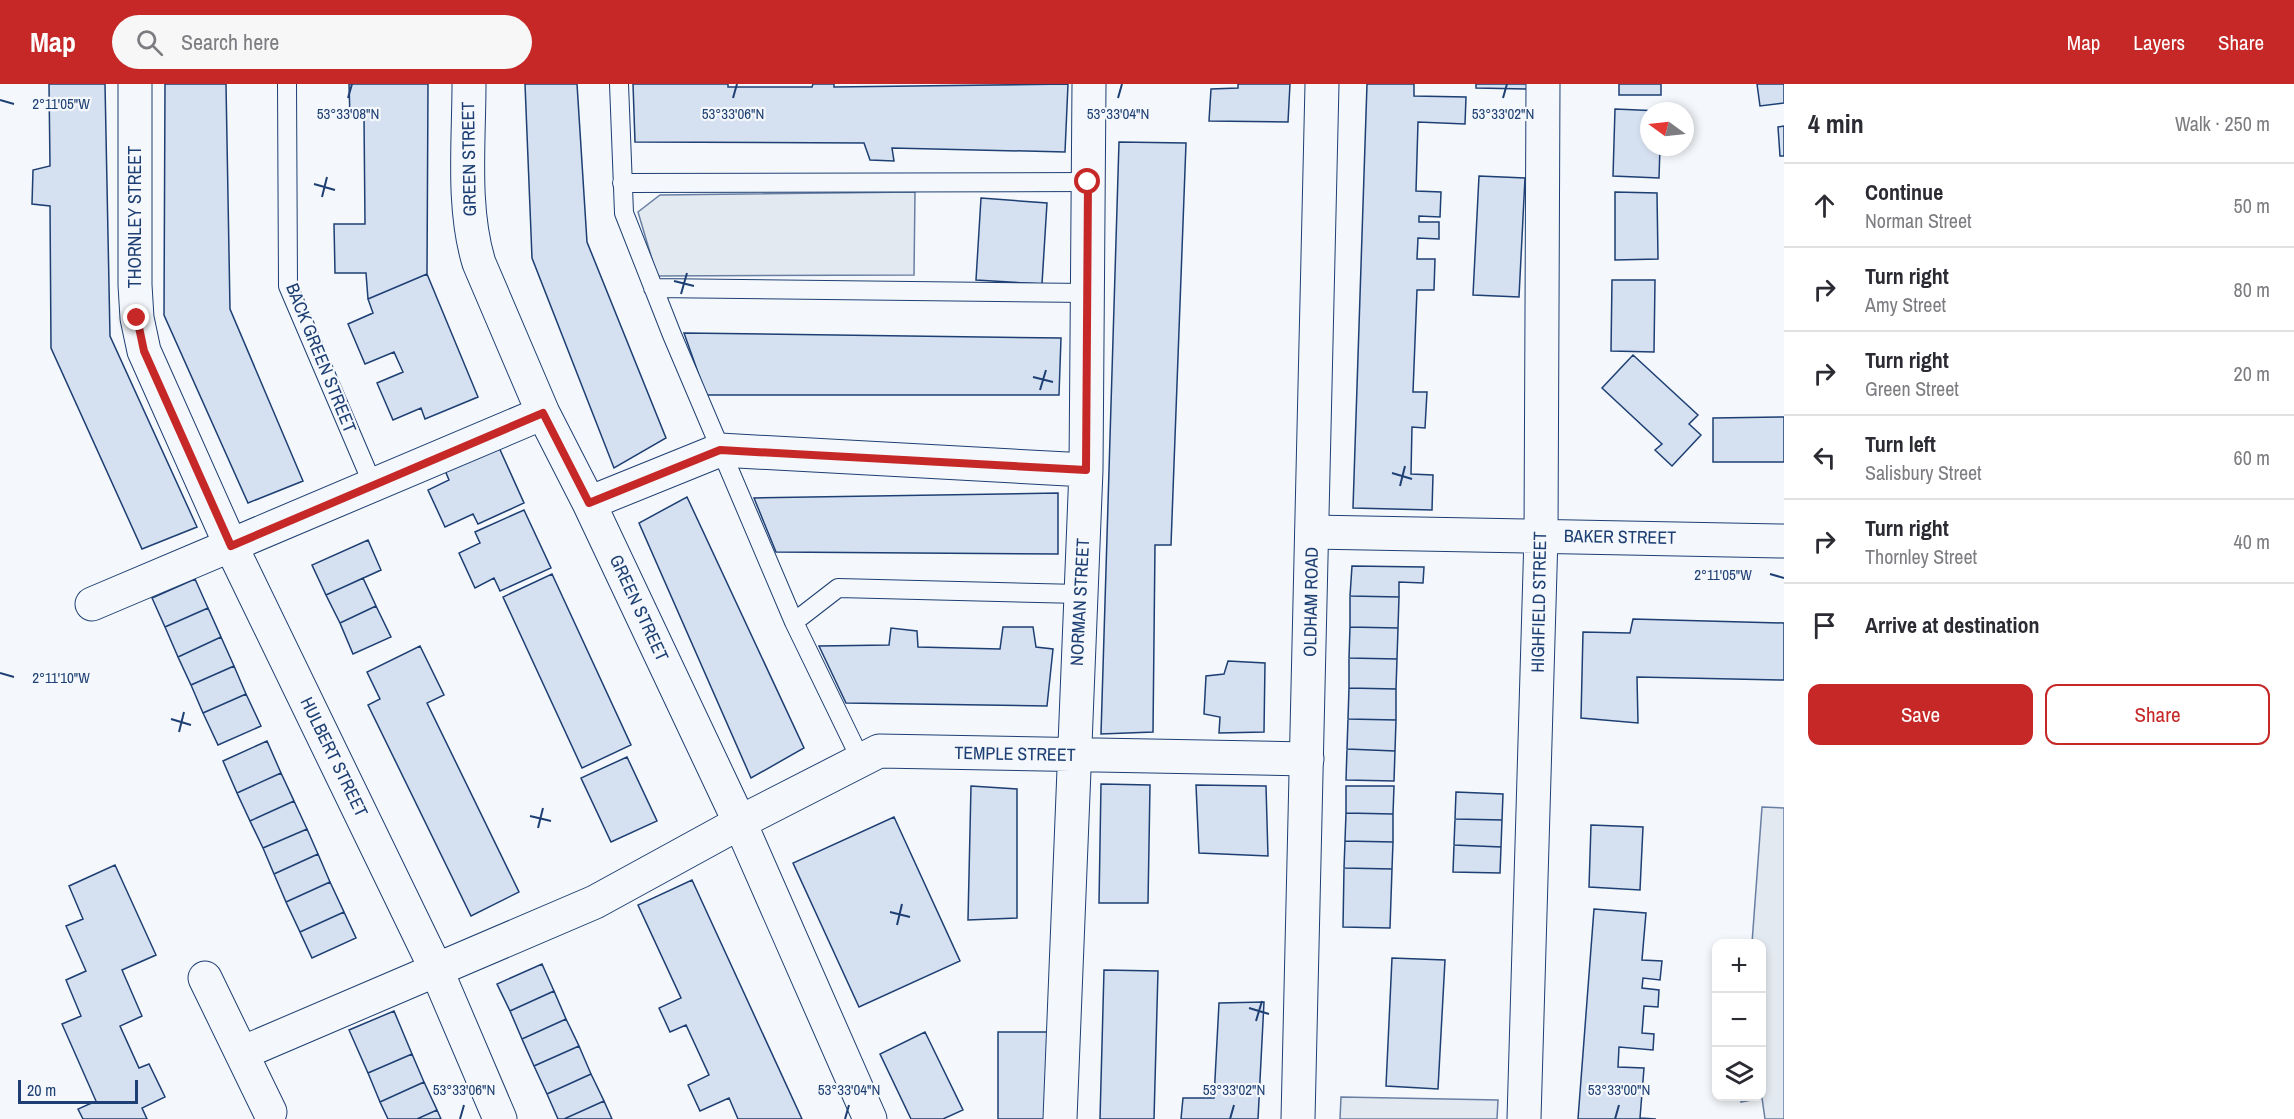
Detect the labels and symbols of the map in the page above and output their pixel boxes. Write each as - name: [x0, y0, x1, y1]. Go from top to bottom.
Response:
- text: 2°11'05"W: [32, 93, 90, 114]
- street label: GREEN STREET: [455, 101, 482, 217]
- north arrow: [1640, 102, 1694, 156]
- text: 53°33'08"N: [317, 103, 379, 124]
- text: 53°33'06"N: [702, 103, 764, 124]
- text: 53°33'04"N: [1087, 103, 1149, 124]
- text: 53°33'02"N: [1472, 103, 1534, 124]
- street label: THORNLEY STREET: [122, 146, 147, 288]
- route start: [1074, 168, 1100, 194]
- street label: BACK GREEN STREET: [280, 279, 363, 436]
- route end: [123, 304, 149, 330]
- street label: BAKER STREET: [1564, 523, 1676, 550]
- street label: HIGHFIELD STREET: [1525, 531, 1552, 673]
- street label: NORMAN STREET: [1064, 537, 1095, 667]
- street label: OLDHAM ROAD: [1297, 547, 1324, 657]
- street label: GREEN STREET: [604, 550, 675, 665]
- text: 2°11'05"W: [1694, 564, 1752, 585]
- text: 2°11'10"W: [32, 667, 90, 688]
- street label: HULBERT STREET: [295, 693, 374, 821]
- street label: TEMPLE STREET: [954, 740, 1076, 767]
- scale bar: [18, 1077, 138, 1104]
- text: 53°33'06"N: [433, 1079, 495, 1100]
- text: 53°33'04"N: [818, 1079, 880, 1100]
- text: 53°33'02"N: [1203, 1079, 1265, 1100]
- text: 53°33'00"N: [1588, 1079, 1650, 1100]

